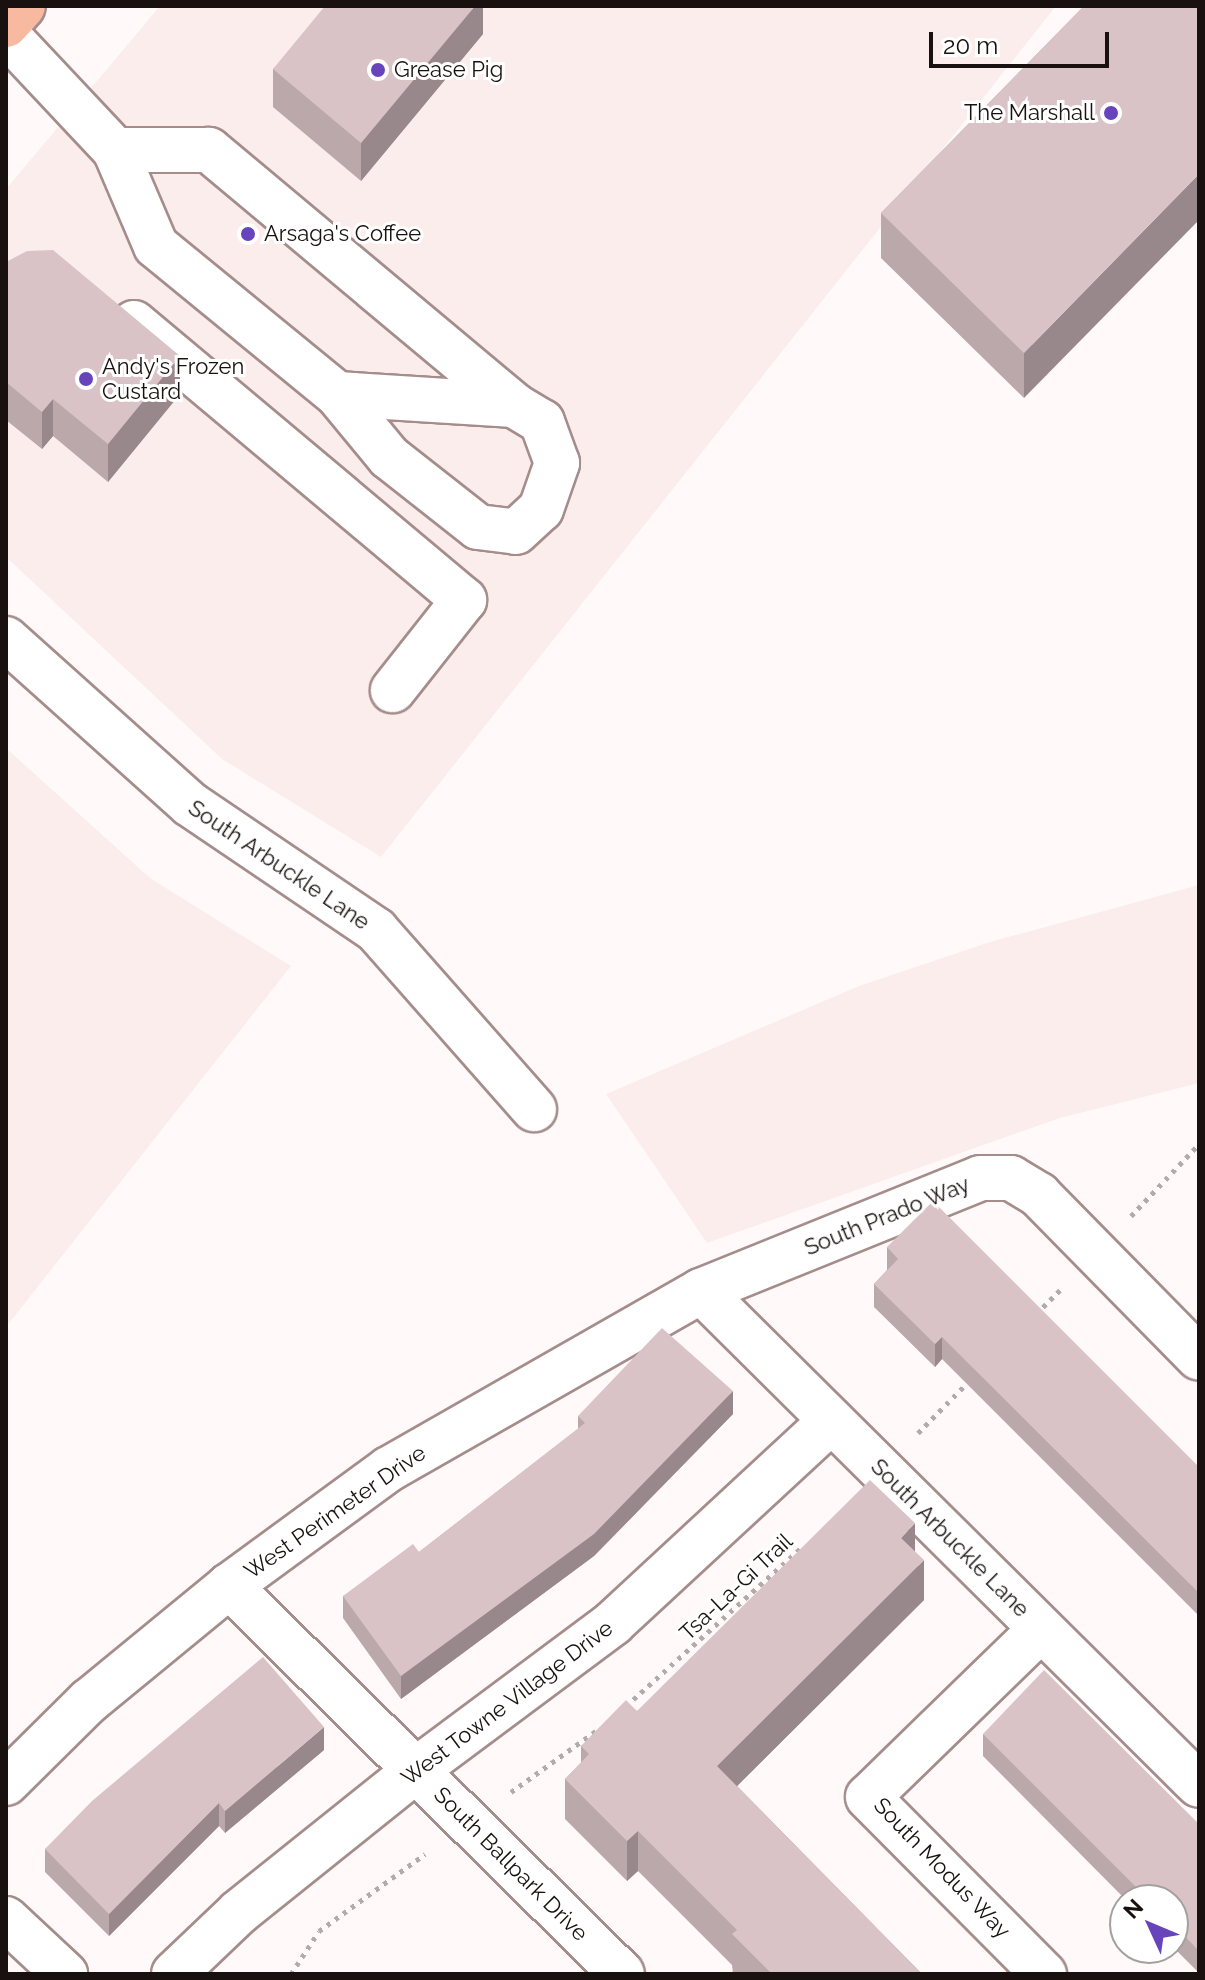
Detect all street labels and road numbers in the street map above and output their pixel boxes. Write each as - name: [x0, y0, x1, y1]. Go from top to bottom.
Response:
- street label: South Arbuckle Lane: [183, 794, 375, 936]
- street label: South Prado Way: [800, 1171, 974, 1261]
- street label: West Perimeter Drive: [239, 1439, 431, 1585]
- street label: South Arbuckle Lane: [865, 1453, 1035, 1623]
- street label: Tsa-La-Gi Trail: [674, 1528, 798, 1646]
- street label: West Towne Village Drive: [396, 1614, 618, 1792]
- street label: South Ballpark Drive: [428, 1781, 594, 1947]
- street label: South Modus Way: [868, 1792, 1016, 1944]

